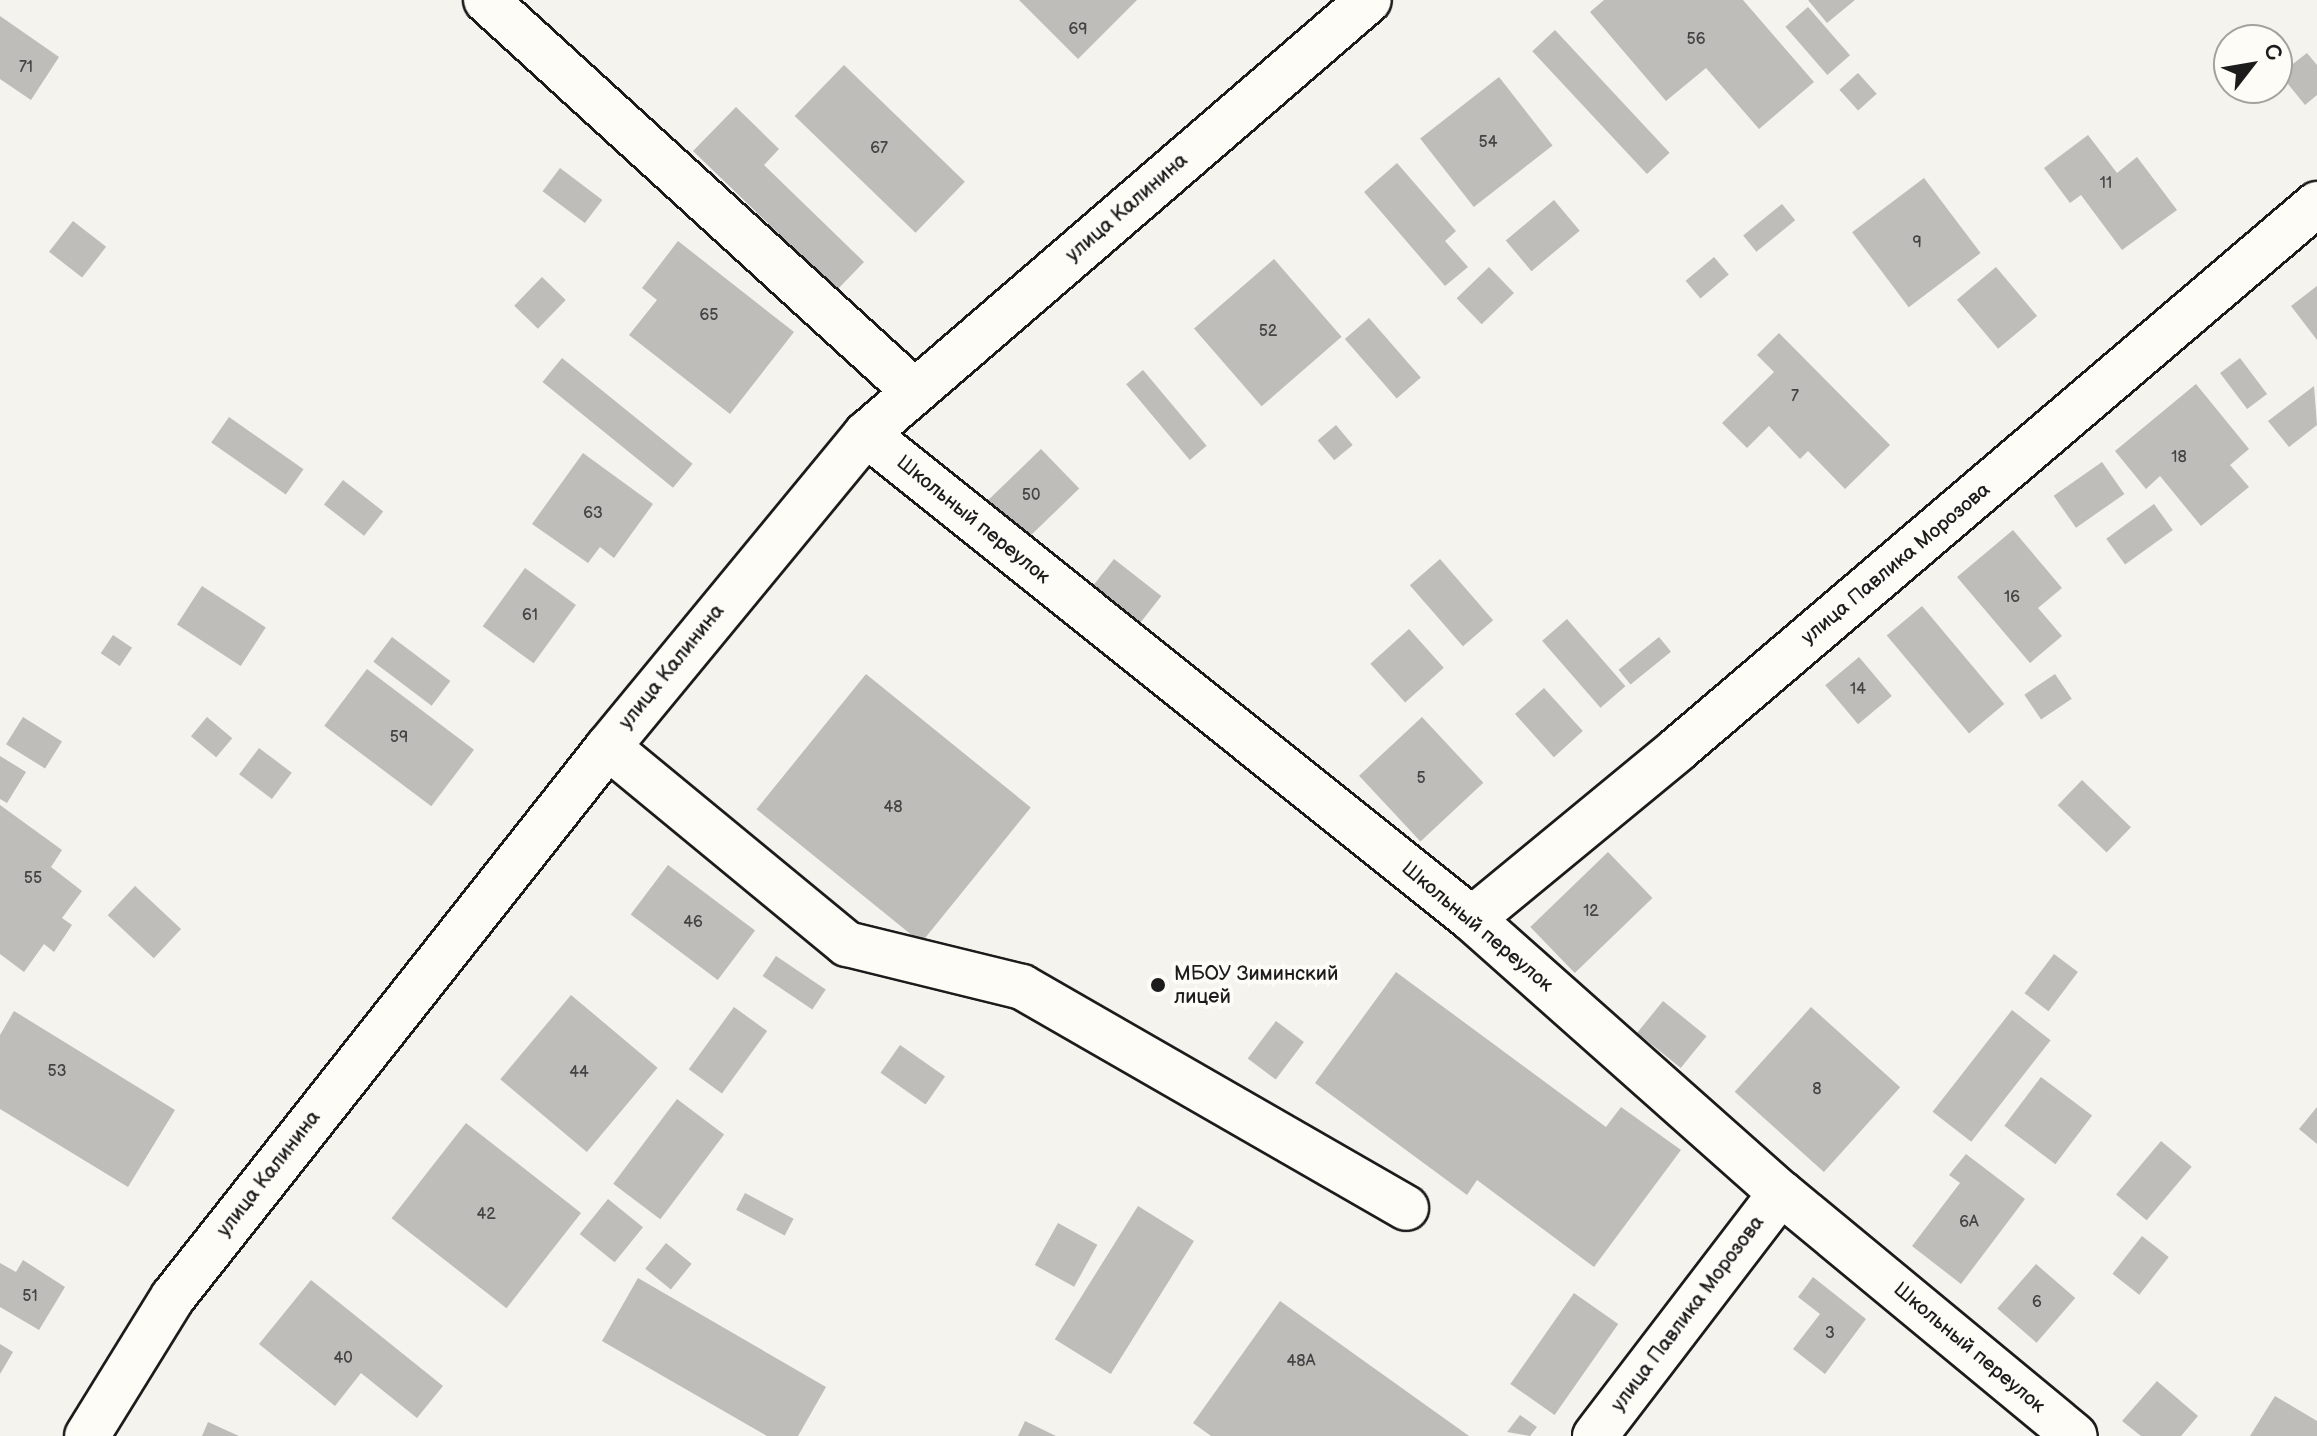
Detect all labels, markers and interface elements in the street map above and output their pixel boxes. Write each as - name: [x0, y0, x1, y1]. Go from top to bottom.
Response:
- house number: 69: [1068, 20, 1088, 40]
- north arrow: [2213, 24, 2293, 104]
- house number: 56: [1687, 30, 1705, 50]
- text: С: [2257, 39, 2288, 66]
- house number: 71: [19, 58, 33, 78]
- house number: 54: [1479, 133, 1497, 153]
- house number: 67: [870, 139, 888, 159]
- street label: улица Калинина: [1061, 149, 1193, 267]
- house number: 11: [2100, 174, 2112, 194]
- house number: 9: [1912, 233, 1922, 253]
- house number: 65: [700, 306, 718, 326]
- house number: 52: [1259, 322, 1277, 342]
- house number: 7: [1791, 387, 1799, 407]
- house number: 18: [2171, 448, 2187, 468]
- street label: Школьный переулок: [891, 451, 1055, 589]
- street label: улица Павлика Морозова: [1797, 478, 1995, 650]
- house number: 50: [1022, 486, 1040, 506]
- house number: 63: [583, 504, 603, 524]
- house number: 16: [2004, 588, 2020, 608]
- street label: улица Калинина: [614, 600, 730, 734]
- house number: 61: [522, 606, 538, 626]
- house number: 14: [1850, 680, 1866, 700]
- house number: 59: [390, 728, 408, 748]
- house number: 5: [1416, 769, 1426, 789]
- house number: 48: [883, 798, 903, 818]
- street label: Школьный переулок: [1396, 857, 1558, 997]
- house number: 55: [24, 869, 42, 889]
- house number: 12: [1583, 902, 1599, 922]
- house number: 46: [683, 913, 703, 933]
- place label: МБОУ Зиминский лицей: [1174, 962, 1338, 1009]
- marker: МБОУ Зиминский лицей: [1149, 976, 1167, 994]
- house number: 53: [47, 1062, 67, 1082]
- house number: 44: [569, 1063, 589, 1083]
- house number: 8: [1812, 1080, 1822, 1100]
- street label: улица Калинина: [212, 1106, 326, 1242]
- house number: 42: [476, 1205, 496, 1225]
- street label: улица Павлика Морозова: [1606, 1211, 1770, 1417]
- house number: 6А: [1959, 1213, 1979, 1233]
- street label: Школьный переулок: [1888, 1278, 2050, 1418]
- house number: 51: [22, 1287, 38, 1307]
- house number: 6: [2032, 1293, 2042, 1313]
- house number: 3: [1825, 1324, 1835, 1344]
- house number: 40: [333, 1349, 353, 1369]
- house number: 48А: [1287, 1352, 1315, 1372]

